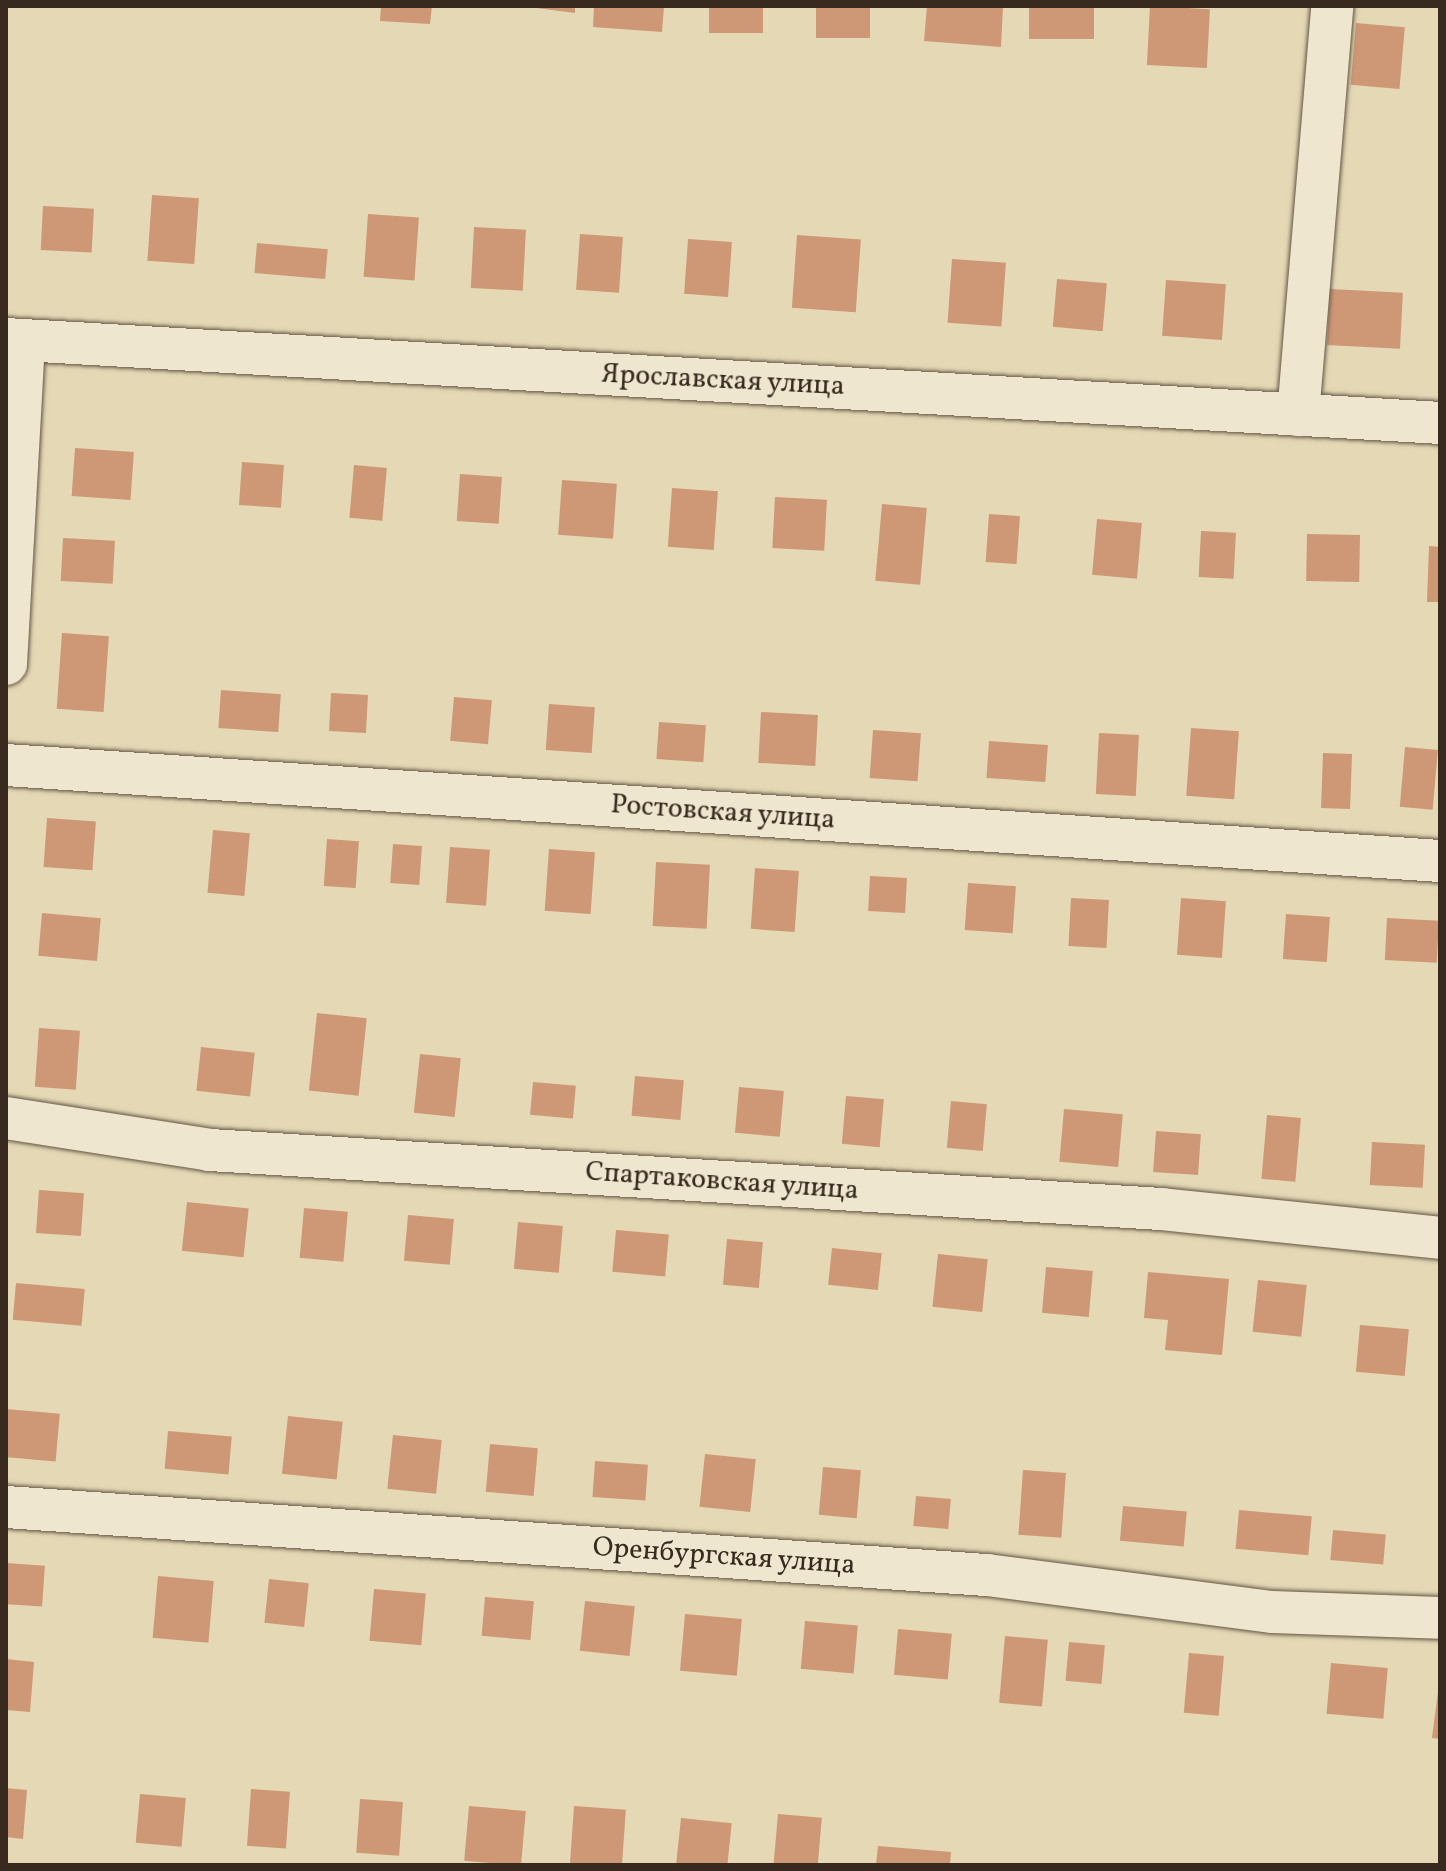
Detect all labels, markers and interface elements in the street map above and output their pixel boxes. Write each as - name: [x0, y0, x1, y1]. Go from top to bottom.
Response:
- street label: Ярославская улица: [600, 358, 846, 404]
- street label: Ростовская улица: [609, 788, 837, 838]
- street label: Спартаковская улица: [584, 1156, 860, 1208]
- street label: Оренбургская улица: [591, 1531, 857, 1583]

